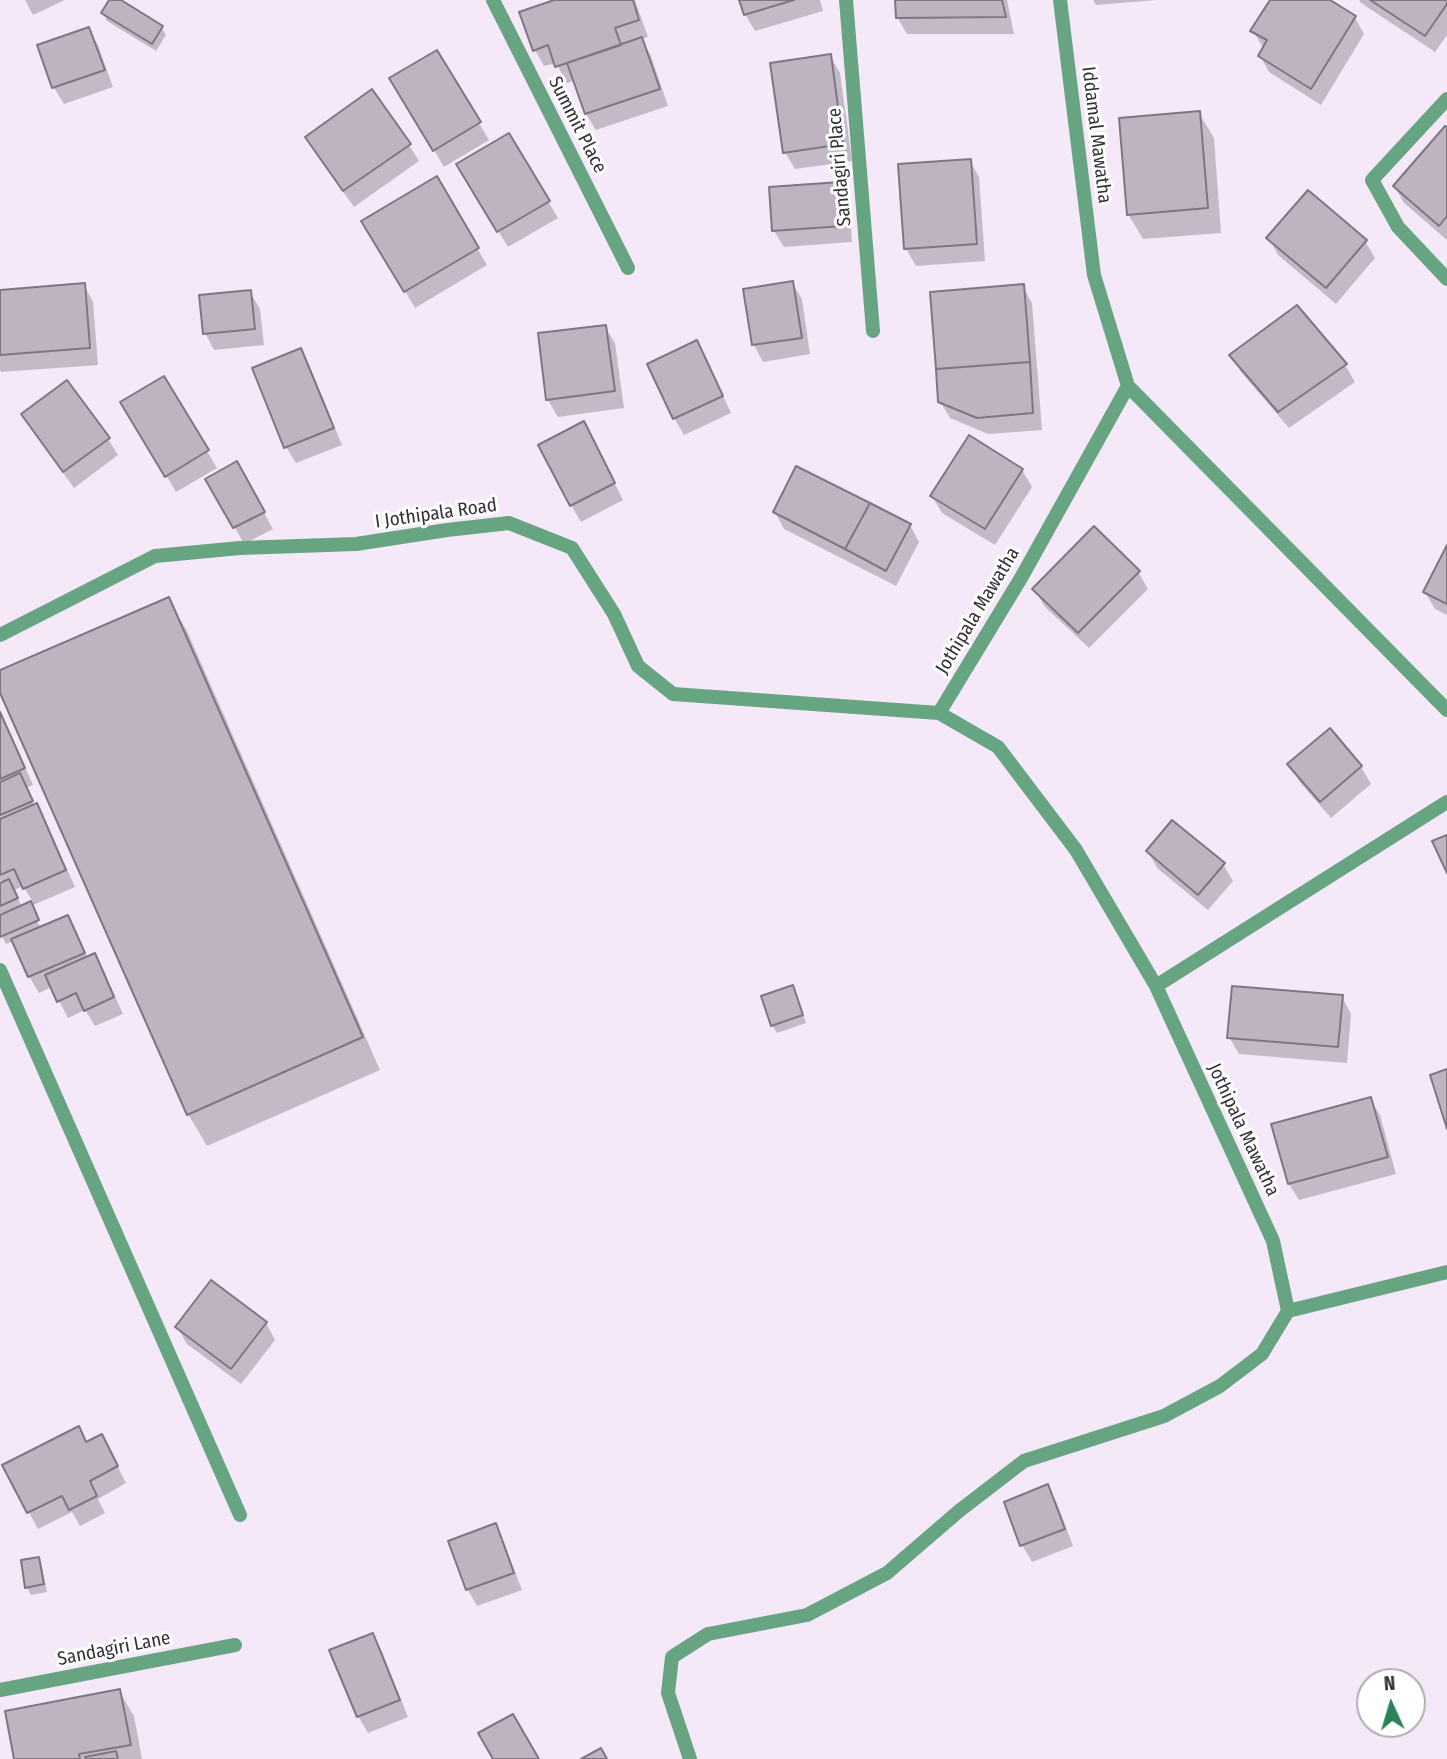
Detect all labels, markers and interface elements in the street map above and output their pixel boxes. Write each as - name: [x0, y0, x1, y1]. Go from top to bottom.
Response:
- street label: Iddamal Mawatha: [1076, 65, 1116, 205]
- street label: Summit Place: [543, 73, 611, 177]
- street label: Sandagiri Place: [823, 107, 857, 227]
- street label: I Jothipala Road: [374, 494, 498, 534]
- street label: Jothipala Mawatha: [931, 544, 1025, 678]
- street label: Jothipala Mawatha: [1202, 1060, 1284, 1200]
- street label: Sandagiri Lane: [56, 1627, 172, 1671]
- north arrow: [1356, 1668, 1426, 1738]
- text: N: [1383, 1672, 1396, 1695]

